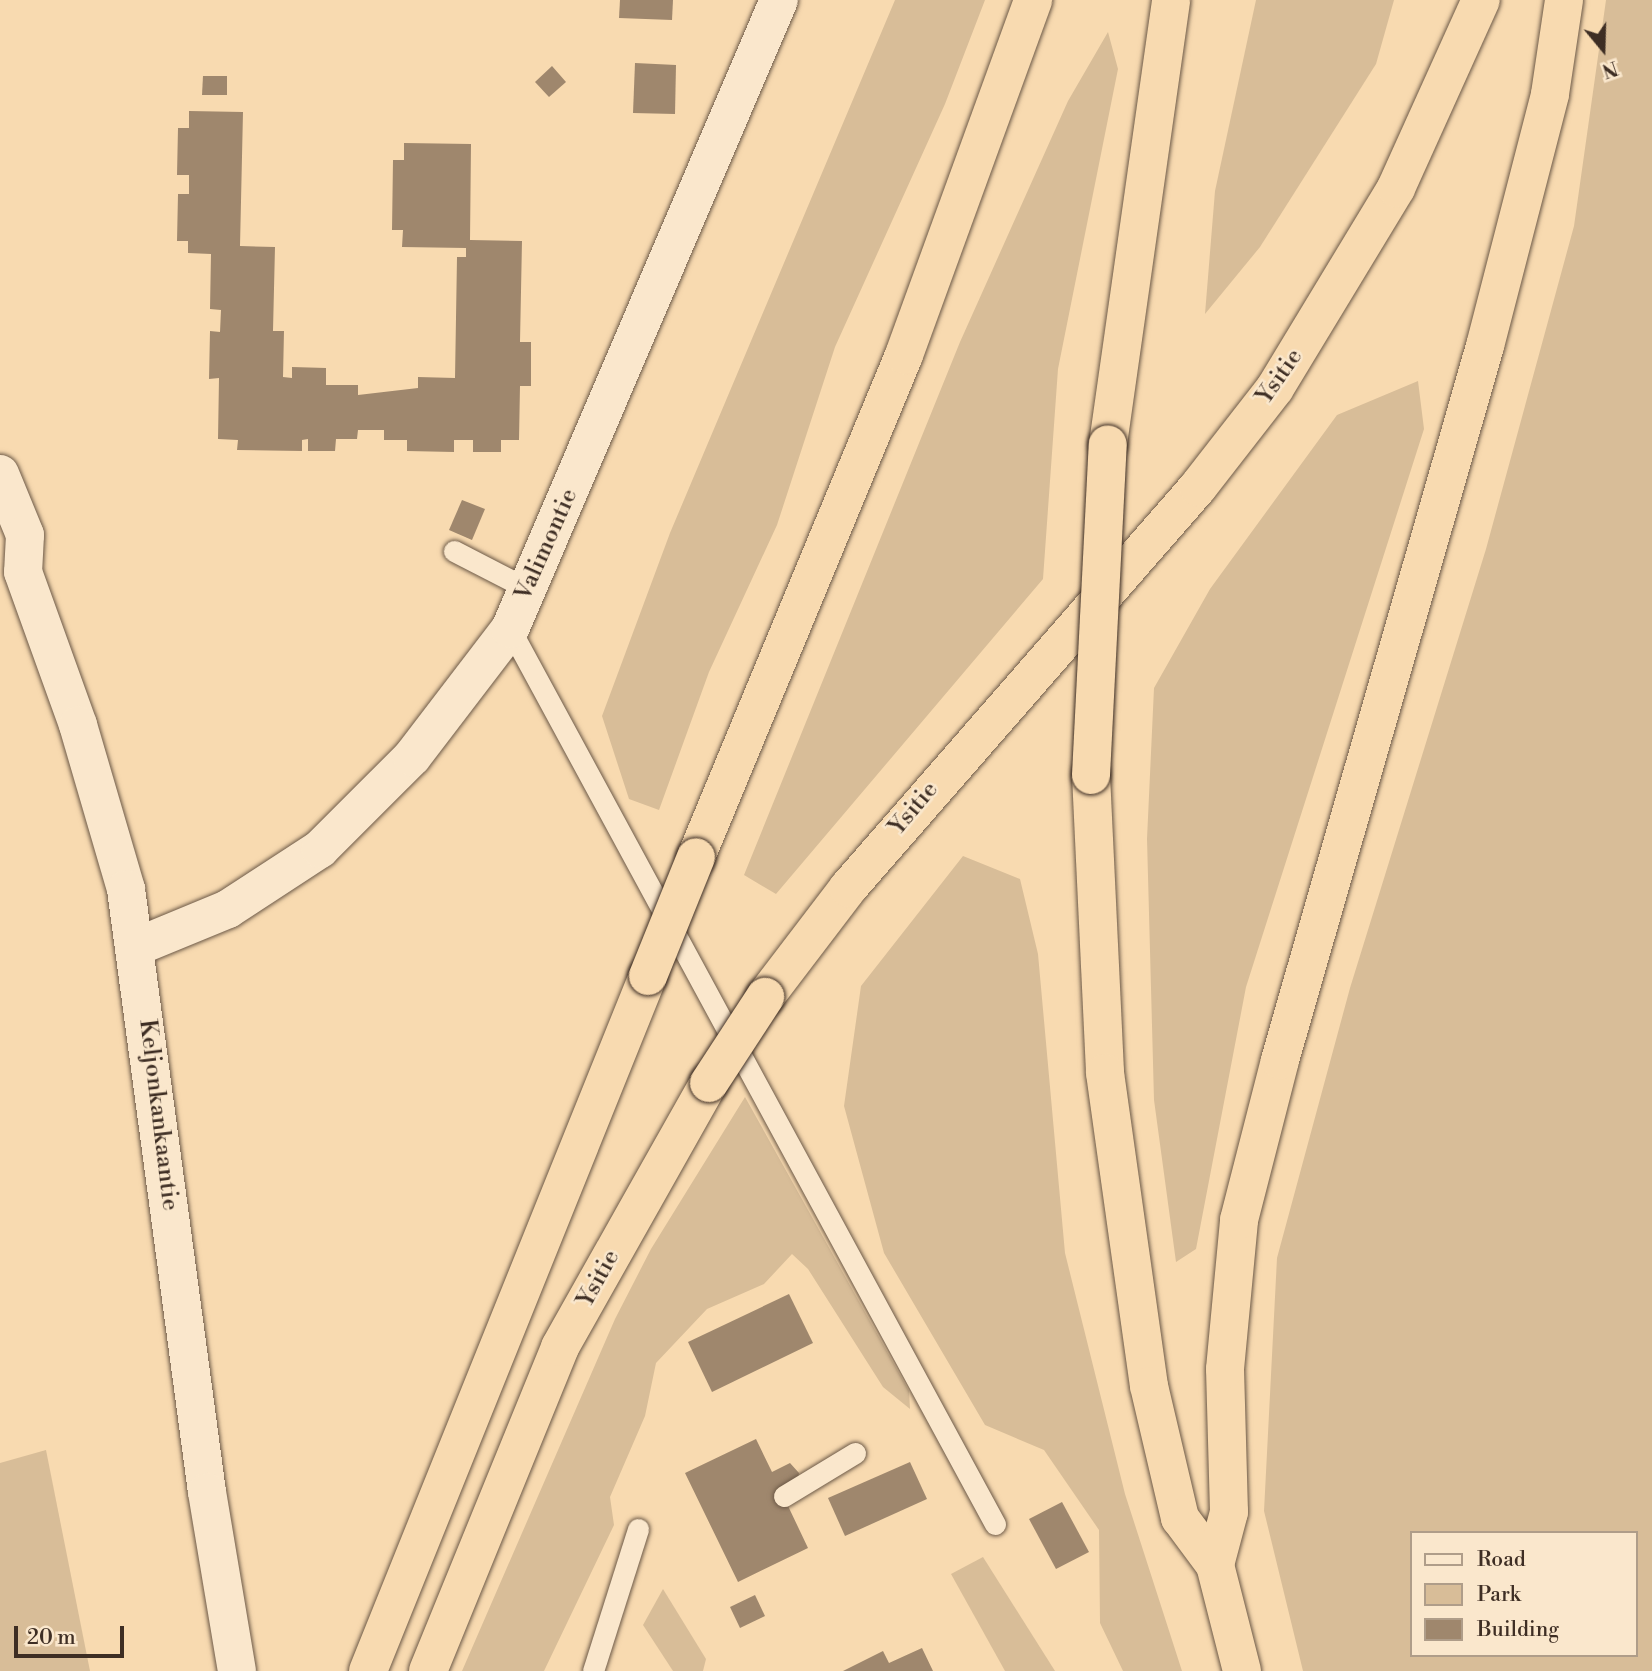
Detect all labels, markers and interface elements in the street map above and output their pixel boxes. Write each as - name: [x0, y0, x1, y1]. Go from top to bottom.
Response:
- north arrow: [1568, 14, 1638, 84]
- text: N: [1599, 55, 1621, 83]
- street label: Ysitie: [1251, 344, 1309, 410]
- street label: Valimontie: [510, 484, 584, 606]
- street label: Ysitie: [883, 776, 945, 842]
- street label: Keljonkankaantie: [132, 1018, 184, 1212]
- street label: Ysitie: [572, 1245, 626, 1313]
- legend: [1410, 1531, 1638, 1657]
- text: Road: [1477, 1547, 1526, 1573]
- text: Park: [1477, 1582, 1521, 1608]
- scale bar: [18, 1612, 128, 1656]
- text: Building: [1477, 1617, 1559, 1643]
- text: 20 m: [27, 1625, 76, 1651]

